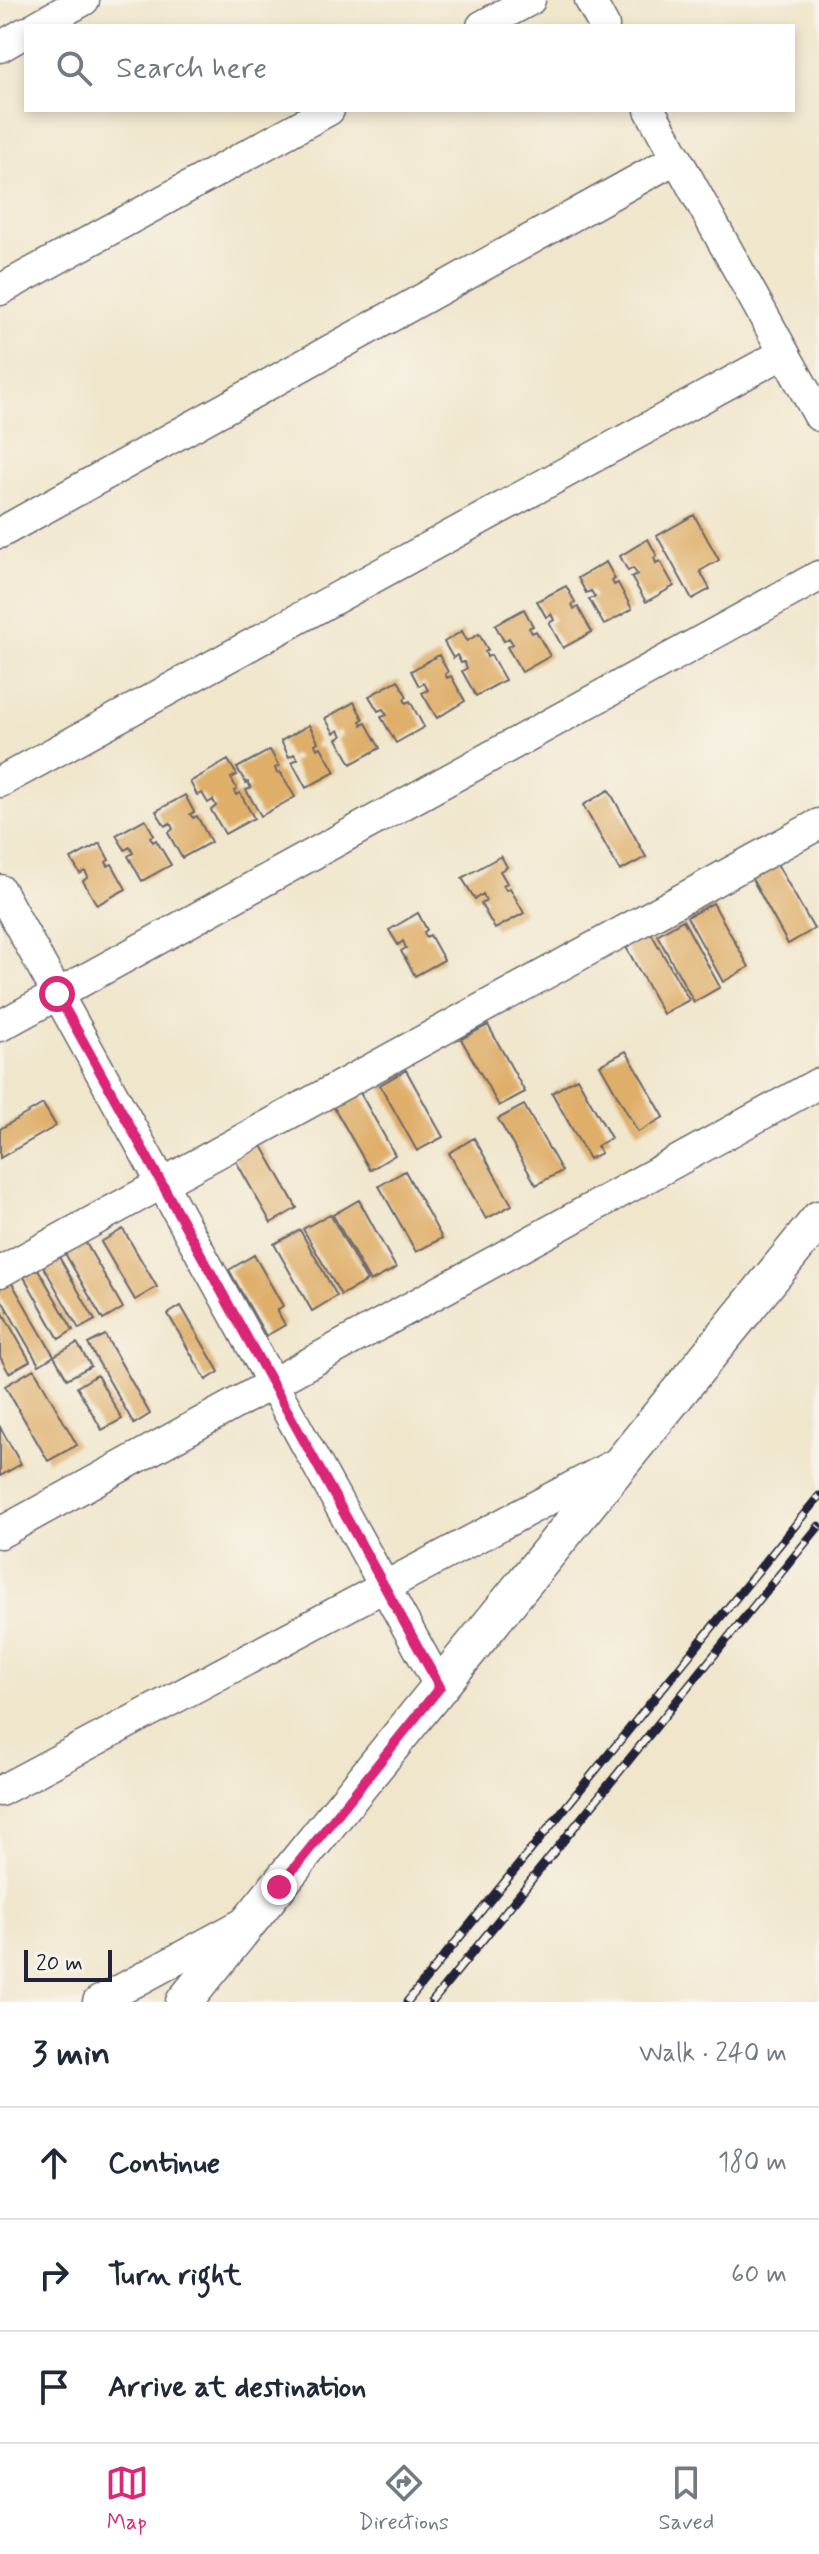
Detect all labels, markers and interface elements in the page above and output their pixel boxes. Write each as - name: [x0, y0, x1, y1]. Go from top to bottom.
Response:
- search box: [24, 24, 795, 112]
- icon: search: [52, 46, 96, 90]
- text: Search here: [116, 49, 267, 88]
- route start: [39, 976, 75, 1012]
- route end: [261, 1869, 297, 1905]
- scale bar: [24, 1946, 112, 1982]
- text: 20 m: [36, 1950, 83, 1978]
- text: 3 min: [32, 2032, 110, 2077]
- text: Walk · 240 m: [639, 2037, 787, 2071]
- icon: ahead: [32, 2141, 76, 2185]
- text: Continue: [108, 2144, 220, 2183]
- text: 180 m: [718, 2146, 787, 2180]
- icon: right: [32, 2253, 76, 2297]
- text: Turn right: [108, 2256, 241, 2295]
- text: 60 m: [731, 2258, 787, 2292]
- icon: arrive: [32, 2365, 76, 2409]
- text: Arrive at destination: [108, 2368, 366, 2407]
- tab: Map: [105, 2461, 149, 2537]
- tab: Directions: [358, 2461, 449, 2537]
- tab: Saved: [659, 2461, 714, 2537]

